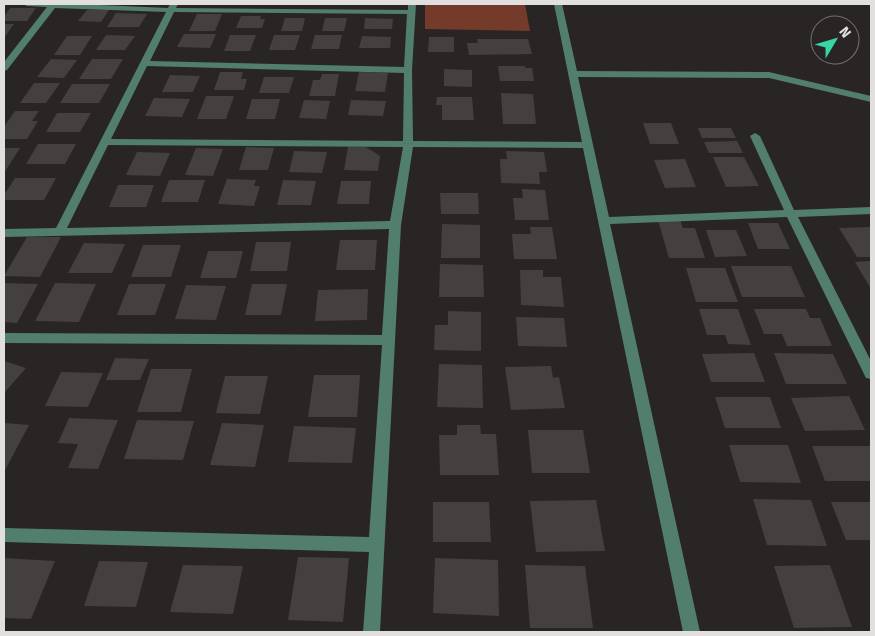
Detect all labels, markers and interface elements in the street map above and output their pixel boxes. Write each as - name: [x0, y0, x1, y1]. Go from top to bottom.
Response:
- north arrow: [810, 15, 860, 65]
- text: N: [835, 23, 854, 41]

